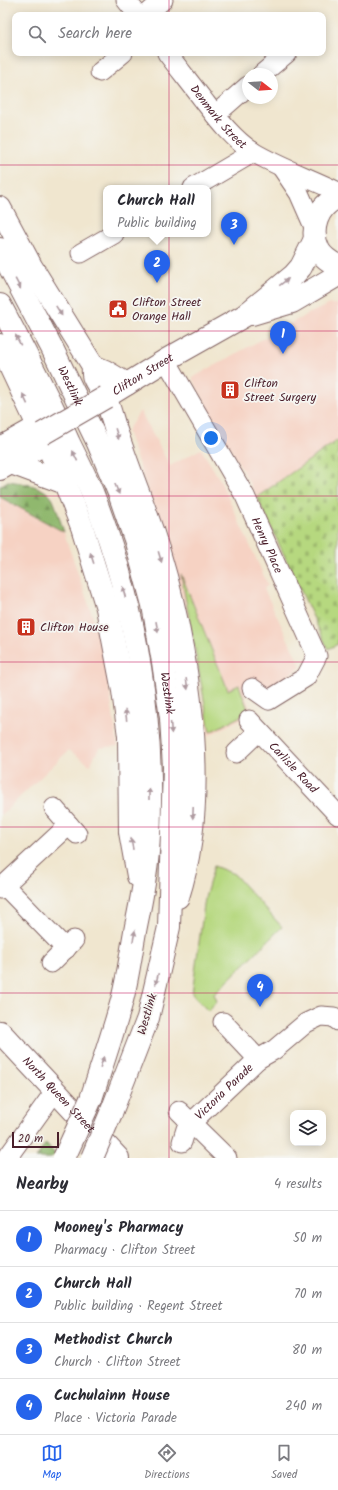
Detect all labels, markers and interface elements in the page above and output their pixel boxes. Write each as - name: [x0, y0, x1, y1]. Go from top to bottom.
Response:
- search box: [12, 12, 326, 56]
- text: Search here: [58, 22, 132, 46]
- icon: search: [26, 23, 48, 45]
- north arrow: [242, 68, 278, 104]
- street label: Denmark Street: [185, 81, 251, 154]
- popup: [103, 185, 211, 237]
- text: Church Hall: [117, 189, 195, 213]
- pin: 3: [221, 212, 247, 245]
- text: Public building: [117, 213, 197, 234]
- pin: 2: [144, 250, 170, 283]
- one-way arrow: [15, 278, 21, 290]
- one-way arrow: [279, 278, 290, 286]
- place label: Clifton Street Orange Hall: [132, 293, 202, 326]
- public building icon: Clifton Street Orange Hall: [107, 298, 129, 320]
- one-way arrow: [55, 306, 63, 316]
- pin: 1: [270, 321, 296, 354]
- one-way arrow: [15, 334, 22, 345]
- street label: Clifton Street: [108, 348, 177, 401]
- street label: Westlink: [52, 363, 88, 410]
- place label: Clifton Street Surgery: [244, 374, 316, 407]
- building icon: Clifton Street Surgery: [219, 379, 241, 401]
- one-way arrow: [22, 393, 28, 404]
- one-way arrow: [114, 428, 120, 440]
- your location: [201, 428, 221, 448]
- one-way arrow: [72, 450, 78, 462]
- one-way arrow: [114, 484, 120, 495]
- street label: Henry Place: [246, 514, 288, 577]
- one-way arrow: [89, 551, 95, 563]
- one-way arrow: [157, 551, 163, 563]
- one-way arrow: [121, 586, 127, 598]
- building icon: Clifton House: [15, 616, 37, 638]
- place label: Clifton House: [40, 618, 109, 637]
- one-way arrow: [154, 621, 160, 633]
- street label: Westlink: [155, 671, 179, 716]
- one-way arrow: [184, 678, 190, 690]
- one-way arrow: [123, 708, 129, 721]
- one-way arrow: [168, 722, 175, 734]
- street label: Carlisle Road: [264, 738, 323, 799]
- one-way arrow: [146, 787, 152, 800]
- one-way arrow: [190, 807, 196, 820]
- one-way arrow: [129, 838, 135, 850]
- one-way arrow: [131, 930, 137, 942]
- one-way arrow: [153, 973, 159, 985]
- pin: 4: [247, 974, 273, 1007]
- street label: Westlink: [133, 991, 163, 1037]
- street label: North Queen Street: [17, 1052, 100, 1138]
- one-way arrow: [100, 1056, 106, 1068]
- street label: Victoria Parade: [191, 1059, 258, 1125]
- map controls: [290, 1110, 326, 1146]
- button: layers: [290, 1110, 326, 1146]
- scale bar: [12, 1130, 59, 1149]
- text: 20 m: [18, 1130, 43, 1148]
- text: Nearby: [16, 1171, 68, 1198]
- text: 4 results: [274, 1174, 322, 1195]
- text: Mooney's Pharmacy: [54, 1216, 183, 1240]
- text: 1: [27, 1228, 31, 1249]
- text: 50 m: [293, 1228, 322, 1249]
- text: Pharmacy · Clifton Street: [54, 1240, 195, 1261]
- text: Church Hall: [54, 1272, 131, 1296]
- text: 2: [25, 1284, 33, 1305]
- text: 70 m: [294, 1284, 322, 1305]
- text: Public building · Regent Street: [54, 1296, 223, 1317]
- text: Methodist Church: [54, 1328, 172, 1352]
- text: 3: [25, 1340, 33, 1361]
- text: 80 m: [292, 1340, 322, 1361]
- text: Church · Clifton Street: [54, 1352, 181, 1373]
- text: Cuchulainn House: [54, 1384, 170, 1408]
- text: 4: [25, 1396, 33, 1417]
- text: 240 m: [285, 1396, 322, 1417]
- text: Place · Victoria Parade: [54, 1408, 177, 1429]
- tab: Map: [41, 1442, 63, 1484]
- tab: Directions: [144, 1442, 190, 1484]
- tab: Saved: [271, 1442, 297, 1484]

